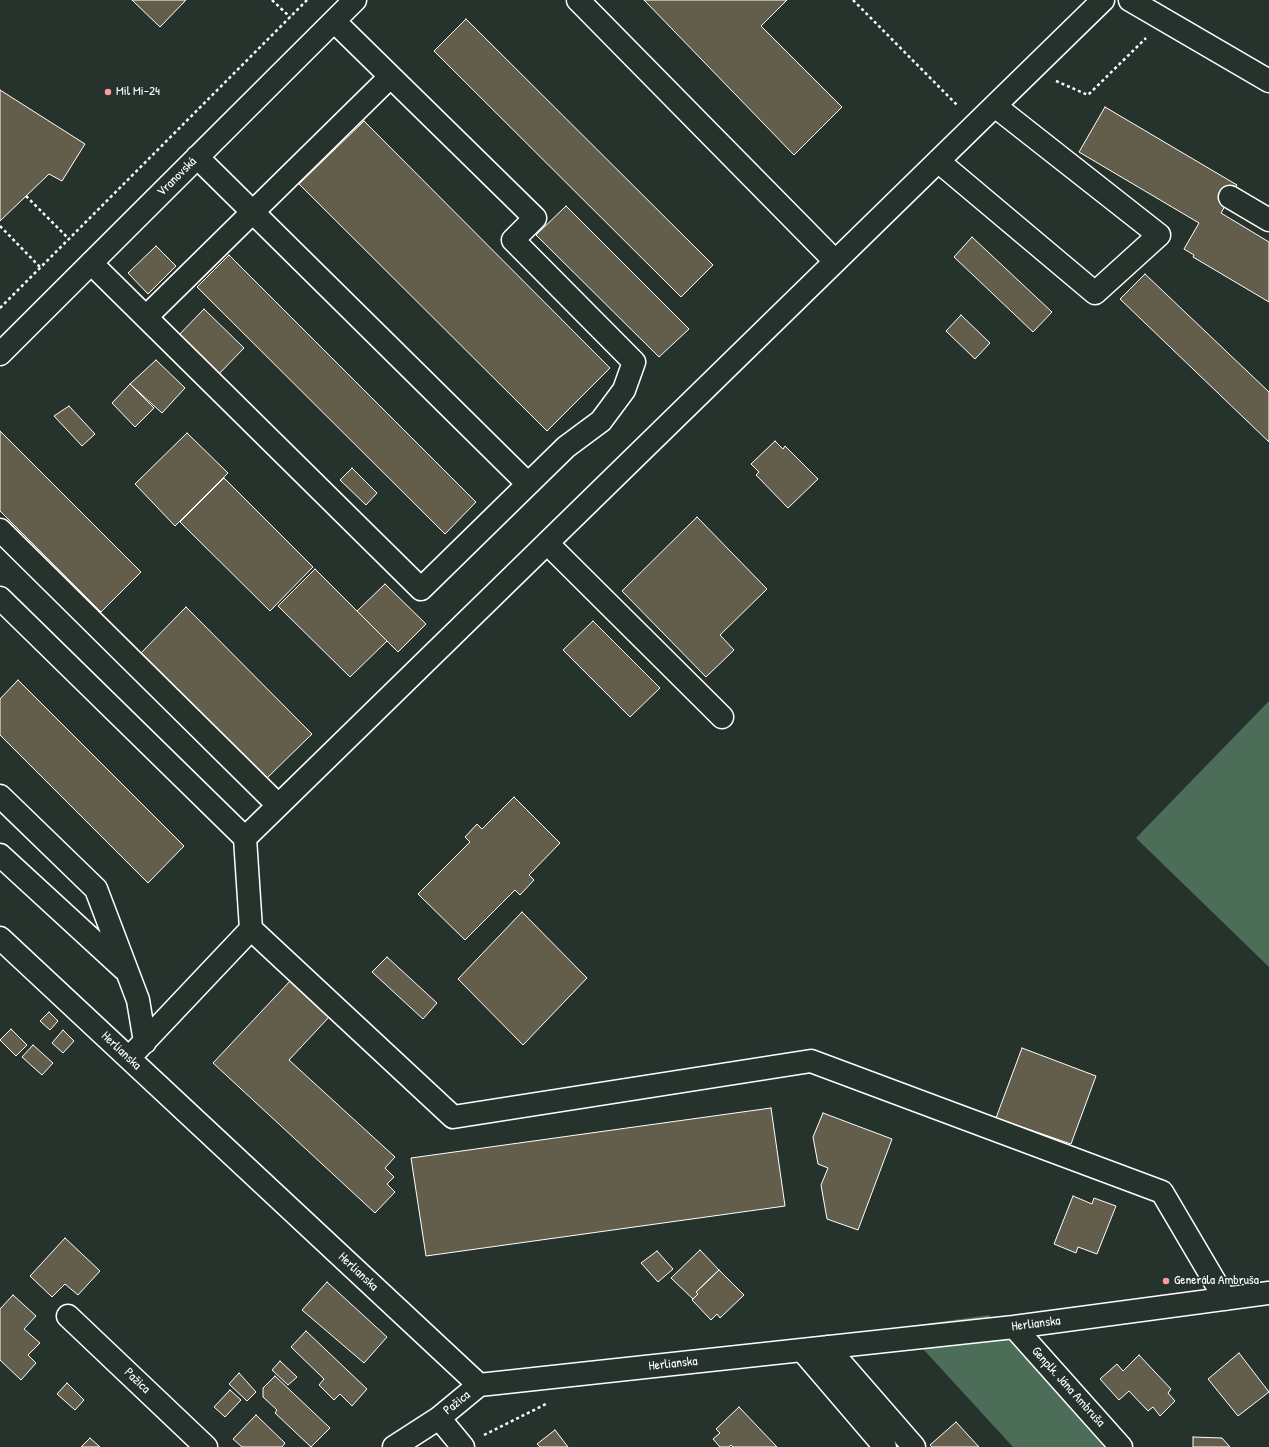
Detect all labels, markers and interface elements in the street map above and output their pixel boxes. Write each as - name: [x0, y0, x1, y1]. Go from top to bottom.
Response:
- place label: Mil Mi-24: [116, 84, 160, 100]
- marker: Mil Mi-24: [103, 87, 113, 97]
- street label: Vranovská: [154, 154, 200, 200]
- street label: Herlianska: [98, 1029, 144, 1073]
- street label: Herlianska: [335, 1250, 381, 1294]
- place label: Generála Ambruša: [1174, 1273, 1259, 1289]
- marker: Generála Ambruša: [1161, 1276, 1171, 1286]
- street label: Herlianska: [1011, 1313, 1061, 1335]
- street label: Genplk. Jána Ambruša: [1028, 1344, 1108, 1430]
- street label: Herlianska: [648, 1354, 698, 1374]
- street label: Pažica: [121, 1365, 153, 1397]
- street label: Pažica: [440, 1388, 474, 1418]

